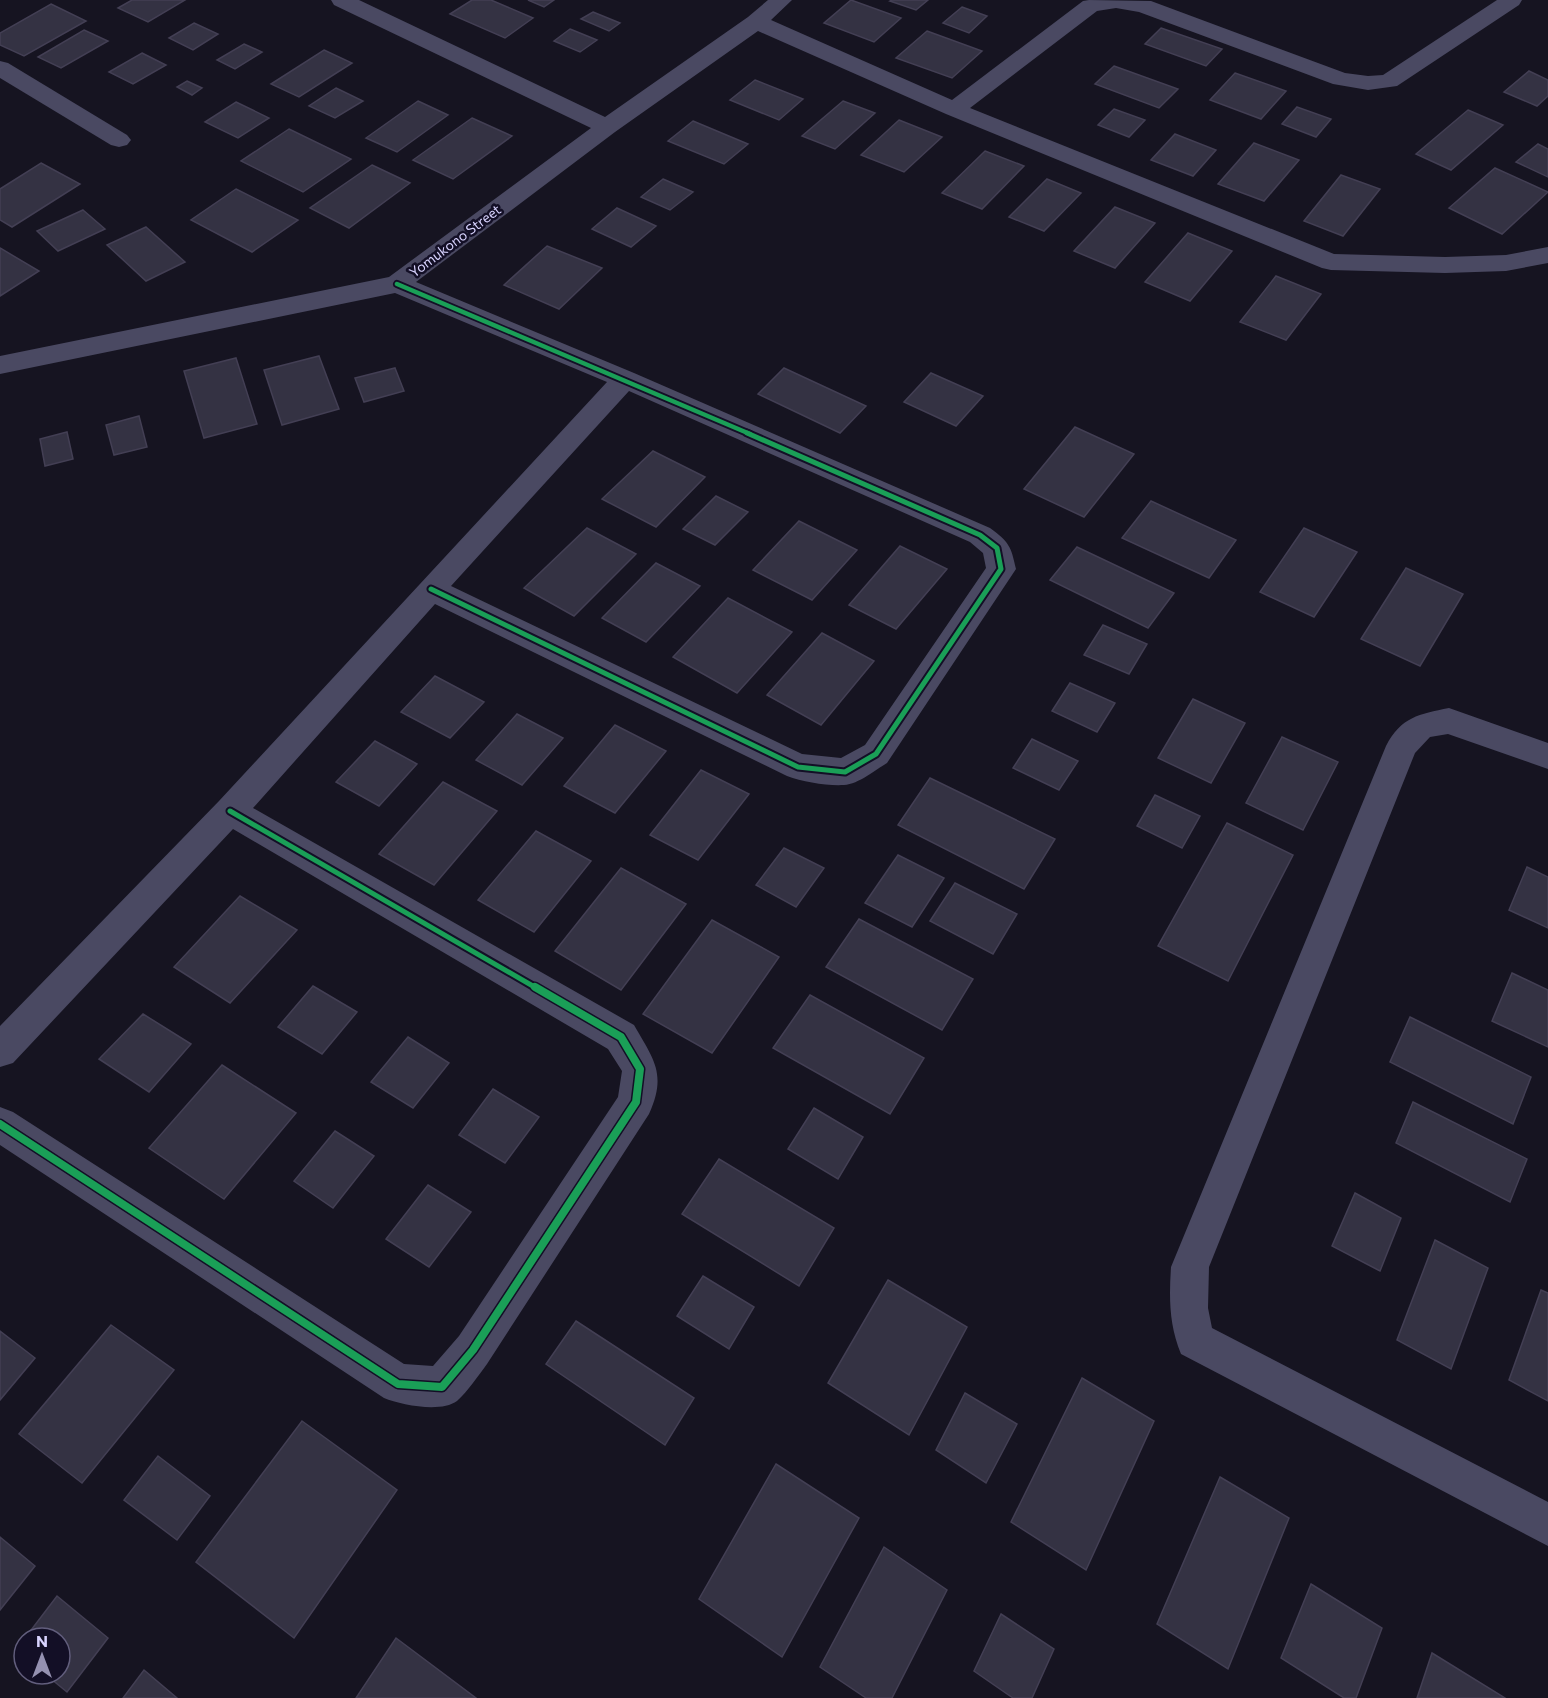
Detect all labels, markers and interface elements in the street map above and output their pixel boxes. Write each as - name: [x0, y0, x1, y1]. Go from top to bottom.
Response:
- street label: Yomukono Street: [405, 200, 504, 281]
- north arrow: [12, 1626, 72, 1686]
- text: N: [36, 1631, 48, 1650]

